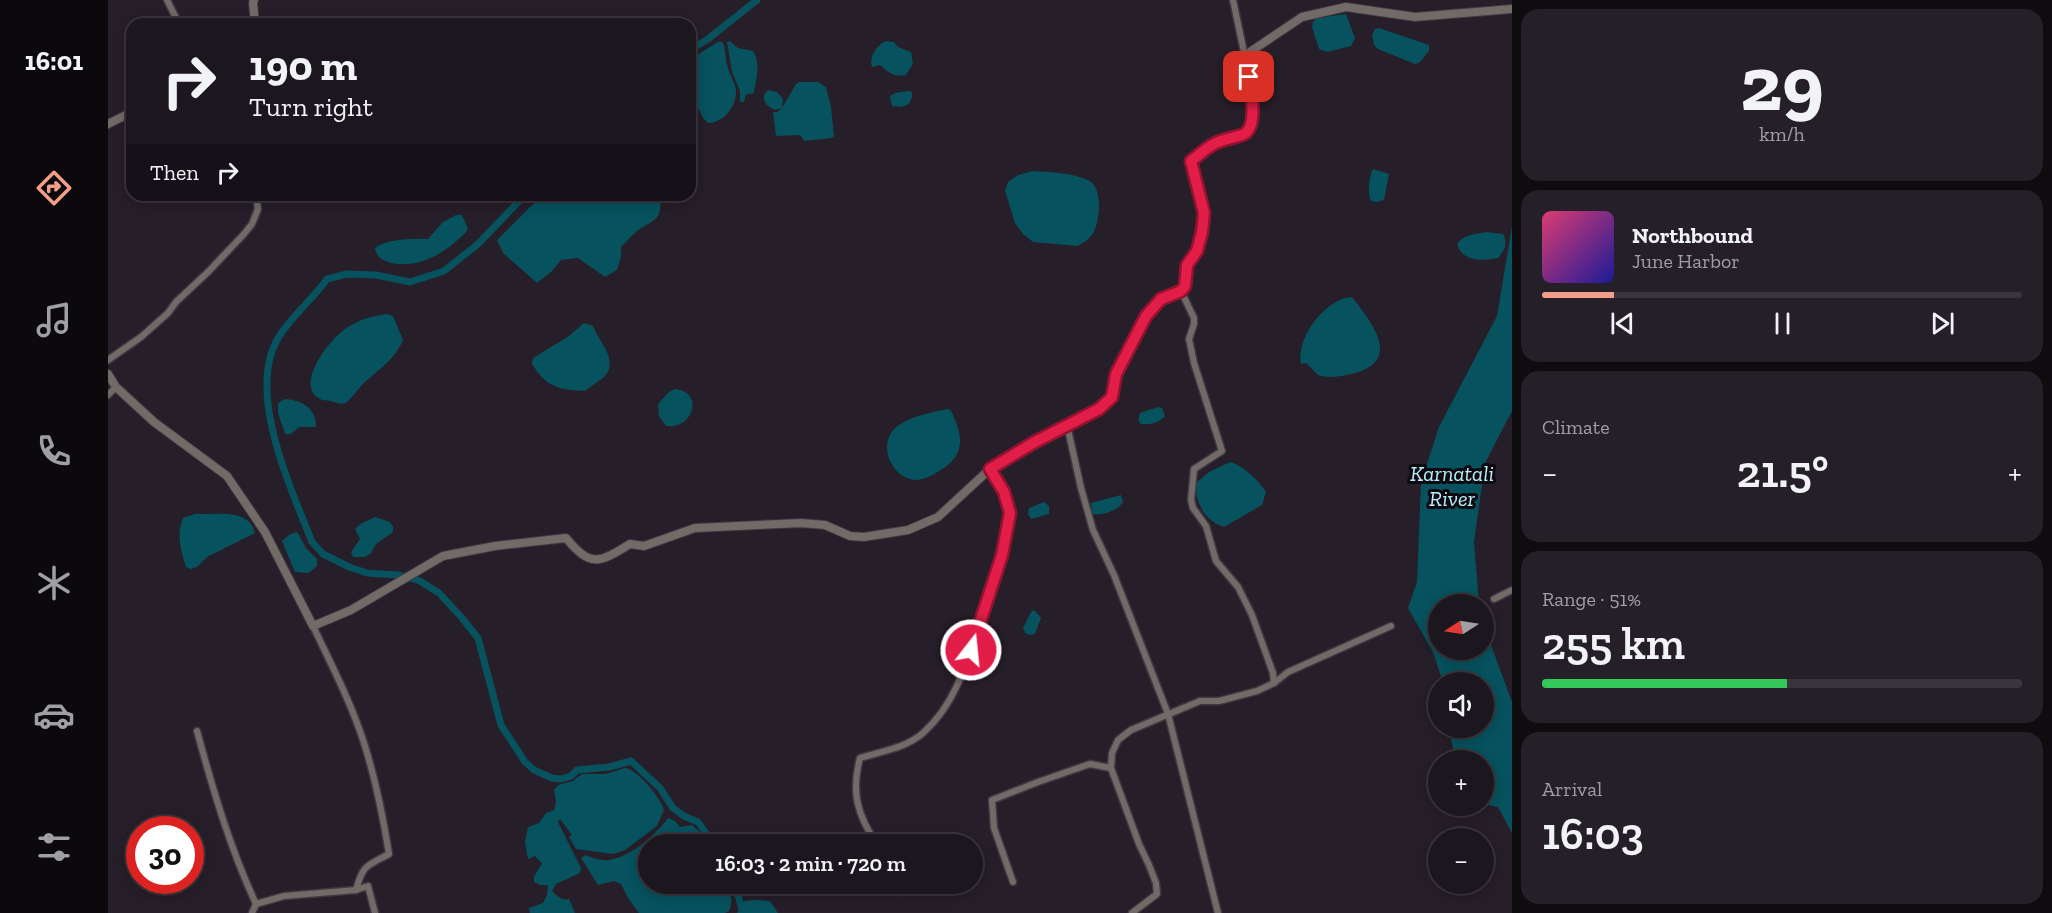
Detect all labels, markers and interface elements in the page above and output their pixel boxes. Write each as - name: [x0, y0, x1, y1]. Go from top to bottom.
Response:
- text: 29: [1740, 36, 1824, 130]
- text: 190 m: [249, 40, 357, 91]
- icon: right: [150, 42, 228, 120]
- text: 16:01: [25, 45, 83, 77]
- pin: [1223, 51, 1274, 102]
- icon: arrive: [1232, 60, 1265, 93]
- text: Turn right: [249, 91, 373, 123]
- text: km/h: [1759, 122, 1805, 146]
- icon: right: [211, 156, 244, 189]
- text: Then: [150, 159, 199, 186]
- icon: directions: [33, 167, 75, 209]
- text: Northbound: [1632, 222, 1753, 249]
- text: June Harbor: [1632, 249, 1740, 273]
- icon: music: [33, 299, 75, 341]
- icon: previous: [1606, 307, 1639, 340]
- icon: pause: [1766, 307, 1799, 340]
- icon: next: [1926, 307, 1959, 340]
- text: Climate: [1542, 415, 1610, 439]
- icon: phone: [33, 430, 75, 472]
- text: 21.5°: [1737, 445, 1829, 499]
- text: −: [1542, 453, 1557, 492]
- text: +: [2008, 453, 2022, 492]
- water label: Karnatali River: [1410, 460, 1494, 512]
- icon: climate: [33, 562, 75, 604]
- text: Range · 51%: [1542, 587, 1641, 611]
- north arrow: [1428, 594, 1494, 660]
- map controls: [1428, 594, 1494, 894]
- text: 255 km: [1542, 617, 1685, 671]
- position arrow: [939, 618, 1003, 682]
- button: sound: [1428, 672, 1494, 738]
- icon: car: [33, 694, 75, 736]
- button: +: [1428, 750, 1494, 816]
- text: Arrival: [1542, 777, 1602, 801]
- text: 16:03: [1542, 807, 1644, 861]
- speed limit sign: 30: [126, 816, 204, 894]
- icon: filters: [33, 826, 75, 868]
- button: −: [1428, 828, 1494, 894]
- text: 16:03 · 2 min · 720 m: [715, 850, 906, 877]

